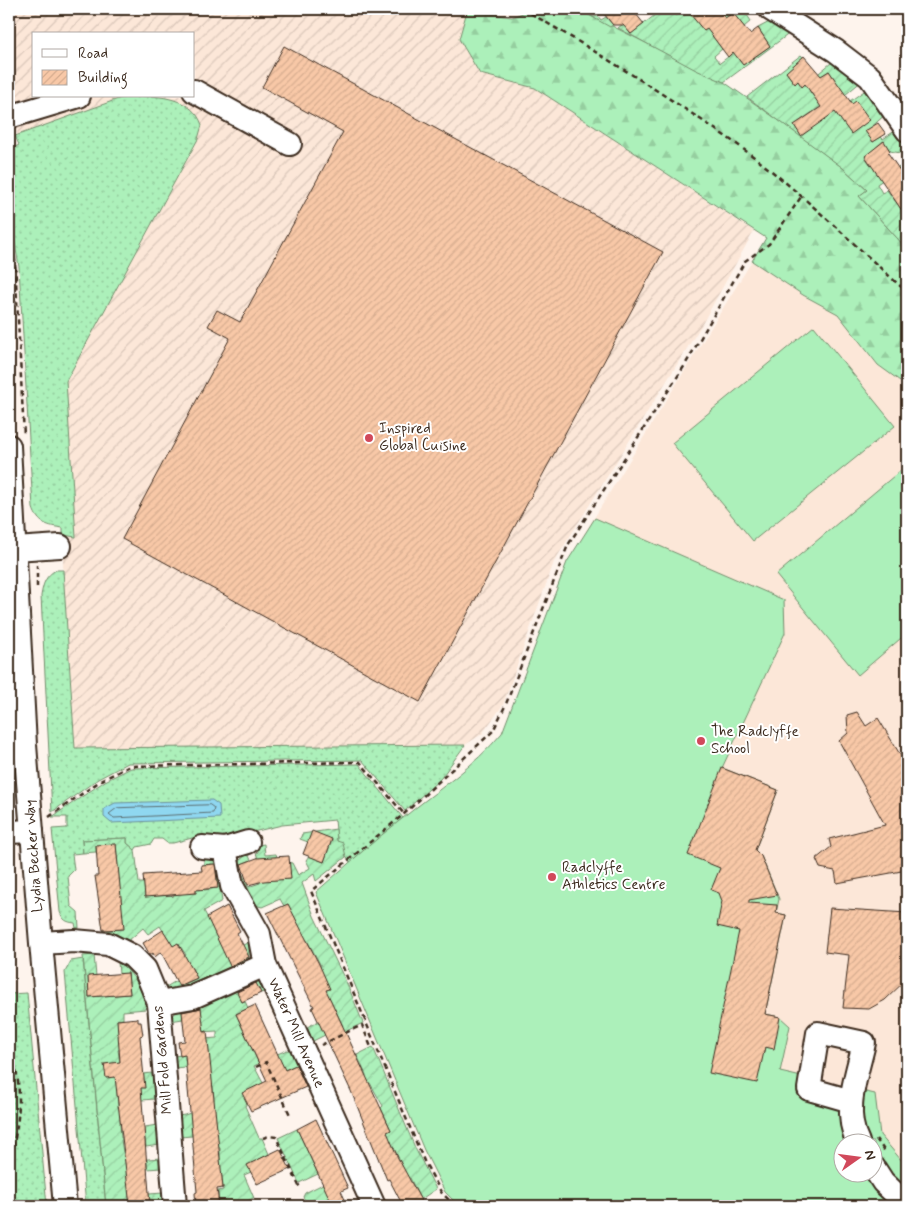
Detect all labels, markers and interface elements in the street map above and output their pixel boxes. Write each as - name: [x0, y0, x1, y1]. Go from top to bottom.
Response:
- legend: [32, 32, 195, 98]
- text: Road: [78, 44, 108, 64]
- text: Building: [78, 68, 128, 89]
- place label: Inspired Global Cuisine: [379, 419, 467, 456]
- marker: Inspired Global Cuisine: [363, 432, 375, 444]
- place label: The Radclyffe School: [711, 722, 799, 759]
- marker: The Radclyffe School: [695, 735, 707, 747]
- street label: Lydia Becker Way: [20, 799, 48, 913]
- place label: Radclyffe Athletics Centre: [562, 858, 666, 895]
- marker: Radclyffe Athletics Centre: [546, 871, 558, 883]
- street label: Water Mill Avenue: [263, 975, 329, 1091]
- street label: Mill Fold Gardens: [148, 1005, 178, 1115]
- north arrow: [834, 1132, 884, 1182]
- text: N: [860, 1148, 880, 1162]

